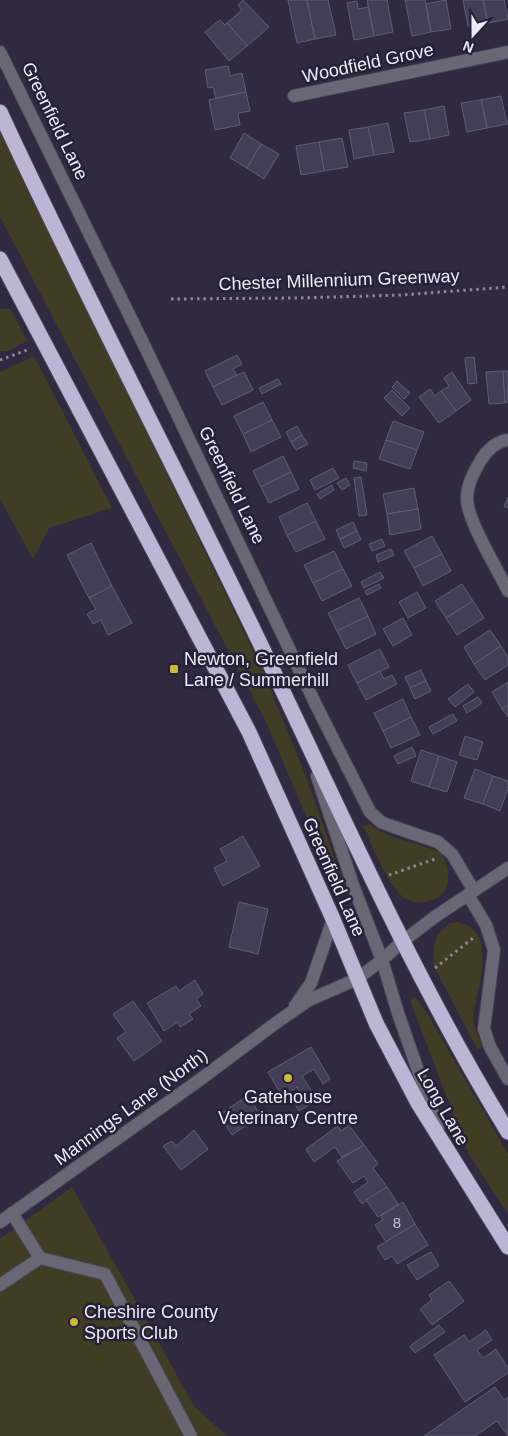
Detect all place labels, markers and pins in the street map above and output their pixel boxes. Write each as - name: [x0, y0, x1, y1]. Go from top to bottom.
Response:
- place label: Newton, Greenfield Lane / Summerhill: [184, 649, 338, 690]
- marker: Newton, Greenfield Lane / Summerhill: [168, 663, 180, 675]
- marker: Gatehouse Veterinary Centre: [282, 1072, 294, 1084]
- place label: Gatehouse Veterinary Centre: [218, 1087, 358, 1128]
- place label: Cheshire County Sports Club: [84, 1302, 218, 1343]
- marker: Cheshire County Sports Club: [68, 1316, 80, 1328]

